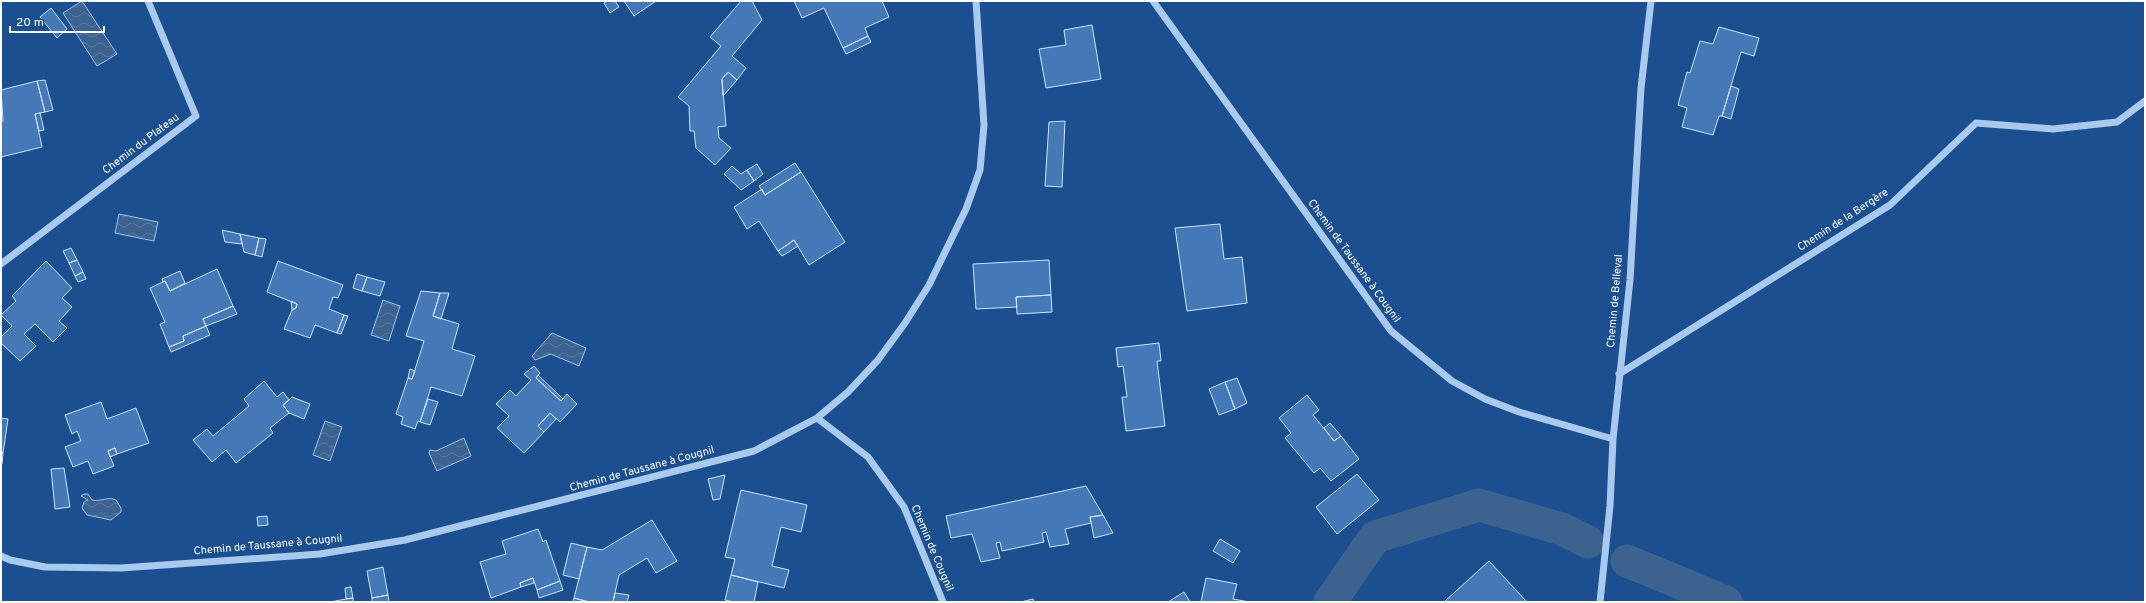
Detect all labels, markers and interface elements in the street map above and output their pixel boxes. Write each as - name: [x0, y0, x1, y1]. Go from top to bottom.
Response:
- scale bar: [10, 8, 104, 34]
- text: 20 m: [16, 15, 44, 31]
- street label: Chemin du Plateau: [100, 111, 182, 177]
- street label: Chemin de la Bergère: [1795, 185, 1891, 255]
- street label: Chemin de Taussane à Cougnil: [1304, 196, 1404, 326]
- street label: Chemin de Belleval: [1604, 254, 1626, 348]
- street label: Chemin de Taussane à Cougnil: [568, 443, 716, 495]
- street label: Chemin de Cougnil: [907, 503, 957, 593]
- street label: Chemin de Taussane à Cougnil: [193, 532, 343, 558]

